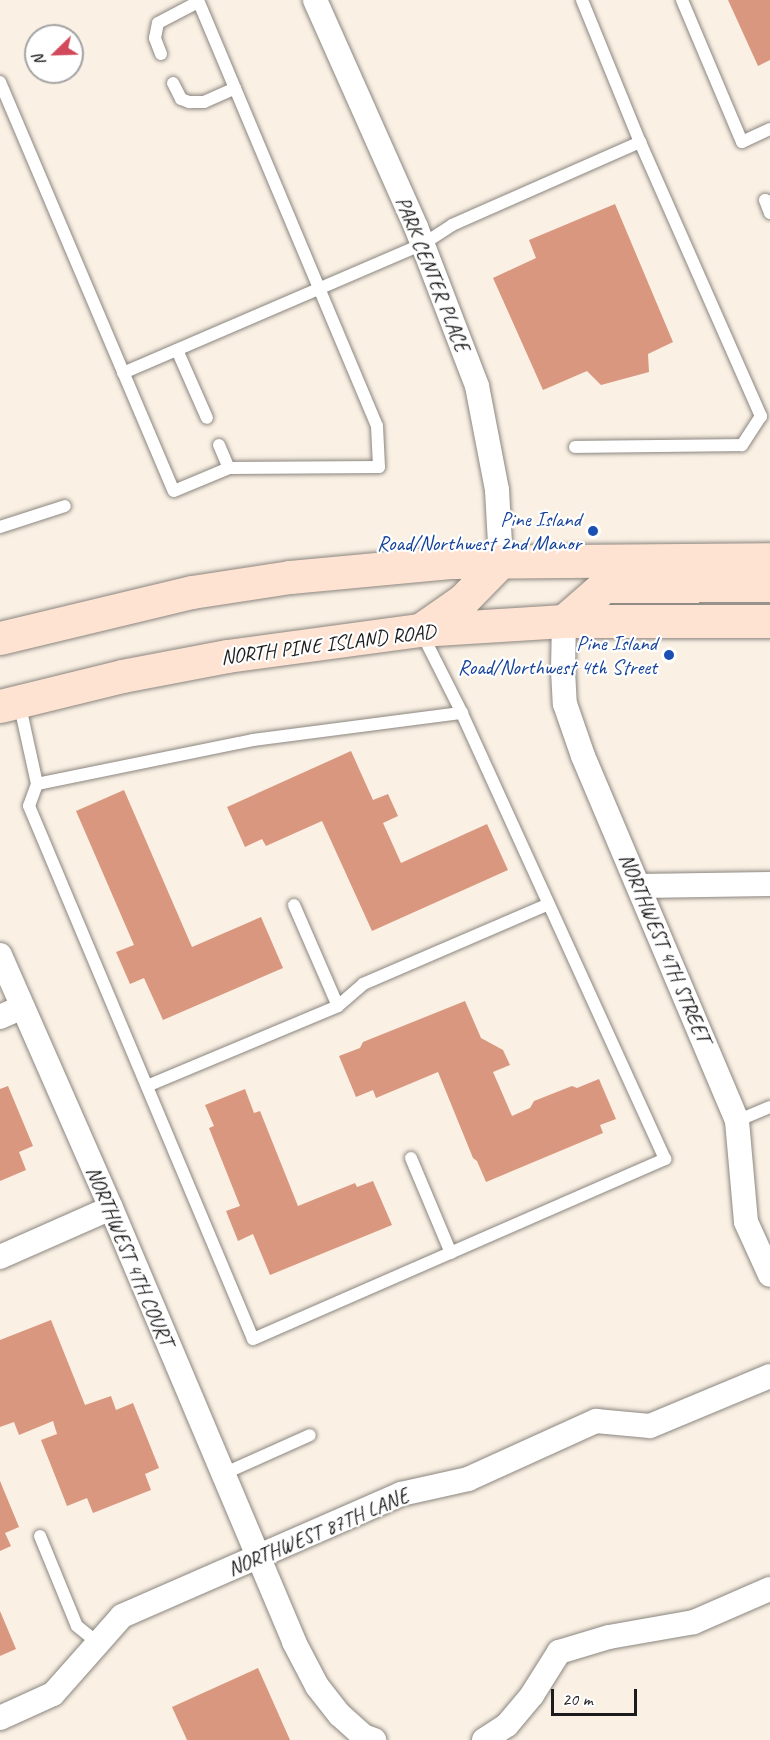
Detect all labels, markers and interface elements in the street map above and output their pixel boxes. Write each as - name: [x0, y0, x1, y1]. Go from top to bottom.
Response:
- north arrow: [24, 24, 84, 84]
- text: N: [28, 52, 50, 69]
- street label: PARK CENTER PLACE: [390, 193, 476, 355]
- place label: Pine Island Road/Northwest 2nd Manor: [377, 506, 581, 556]
- marker: Pine Island Road/Northwest 2nd Manor: [586, 524, 600, 538]
- street label: NORTH PINE ISLAND ROAD: [219, 618, 437, 670]
- place label: Pine Island Road/Northwest 4th Street: [457, 630, 657, 680]
- marker: Pine Island Road/Northwest 4th Street: [662, 648, 676, 662]
- street label: NORTHWEST 4TH STREET: [614, 850, 716, 1046]
- street label: NORTHWEST 4TH COURT: [81, 1163, 179, 1349]
- street label: NORTHWEST 87TH LANE: [224, 1483, 412, 1581]
- scale bar: [554, 1677, 640, 1715]
- text: 20 m: [562, 1688, 593, 1710]

